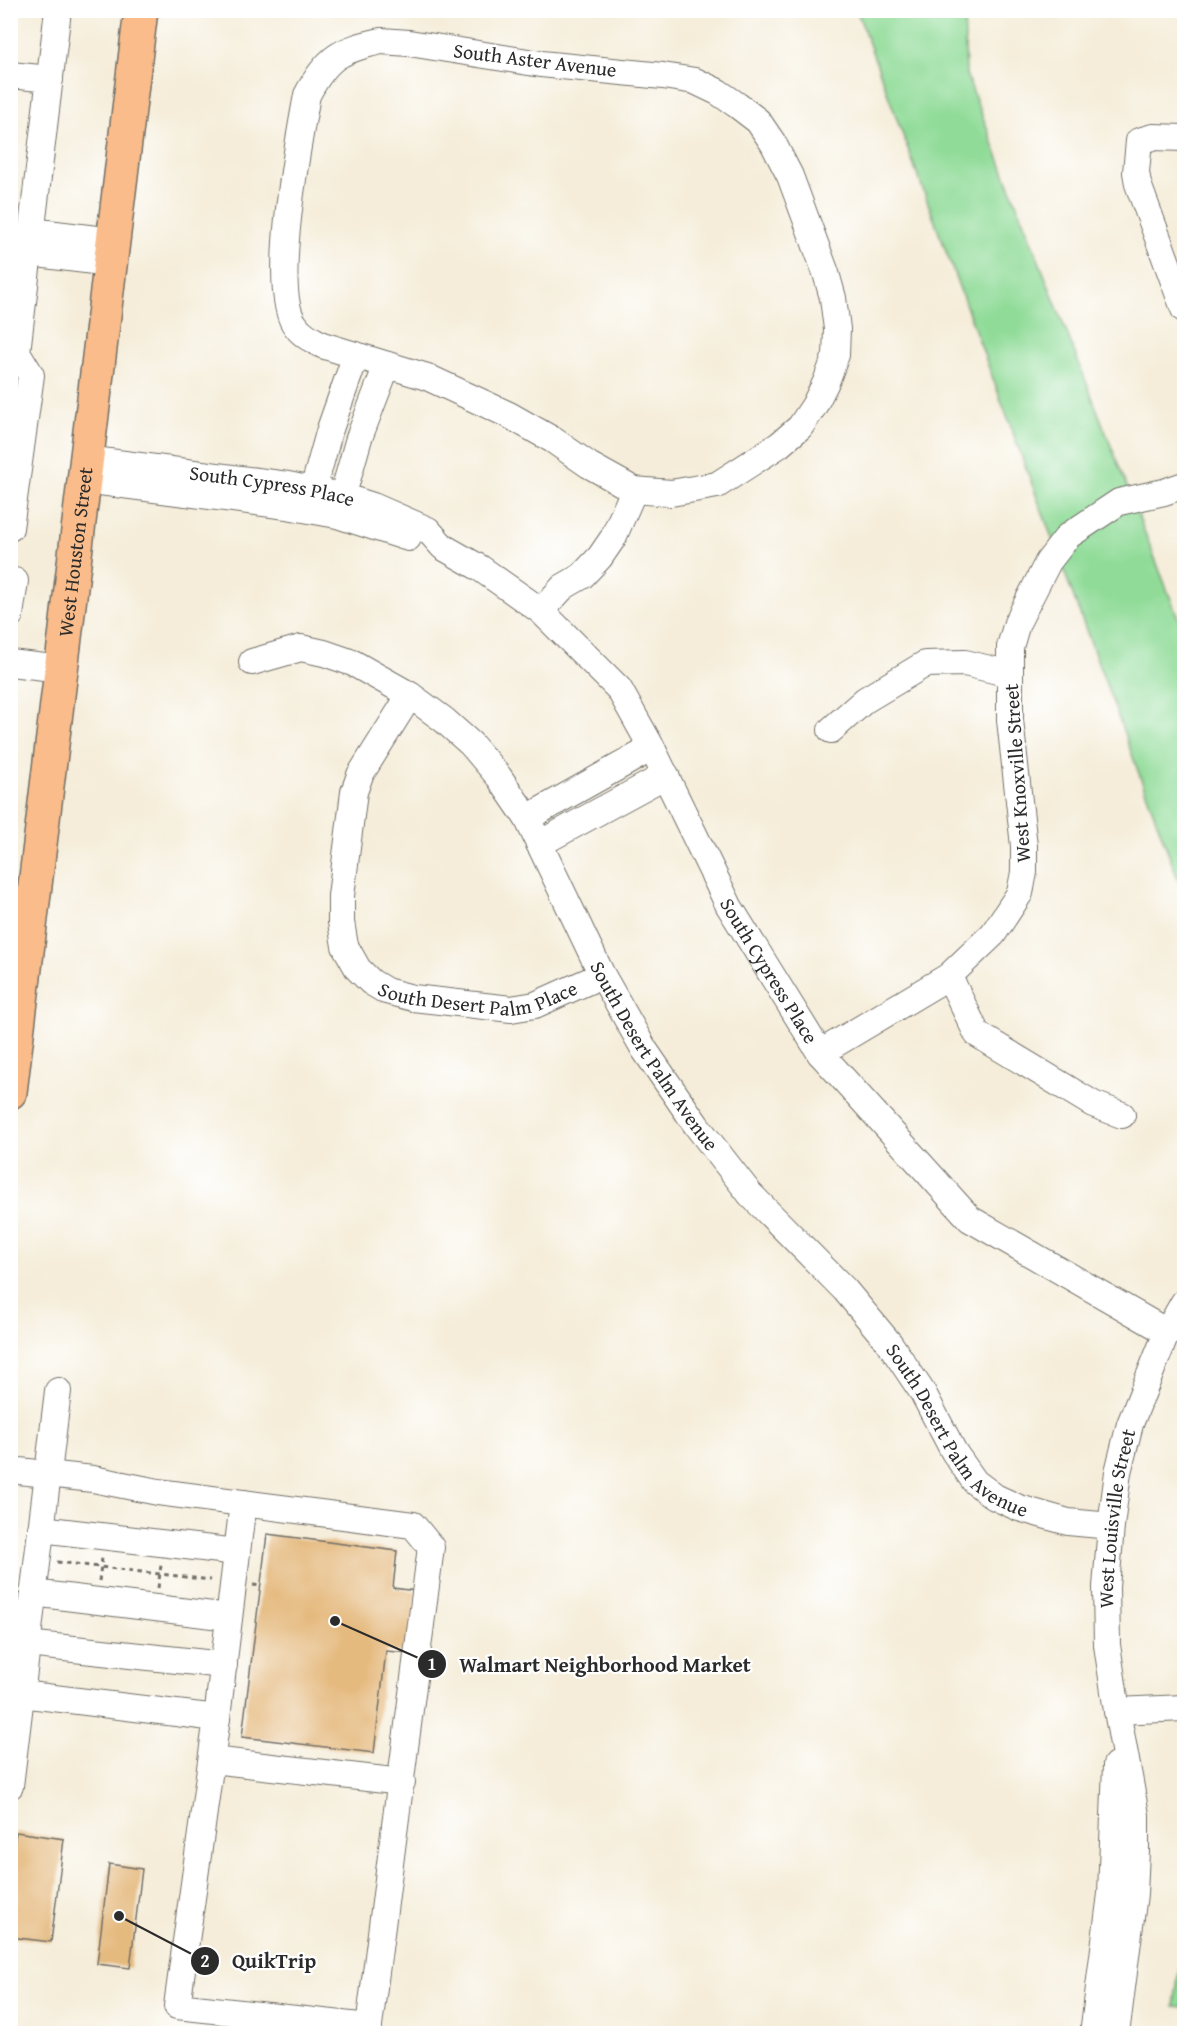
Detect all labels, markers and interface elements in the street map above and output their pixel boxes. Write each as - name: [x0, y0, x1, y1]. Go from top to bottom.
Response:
- street label: South Aster Avenue: [452, 35, 618, 84]
- street label: South Cypress Place: [188, 457, 359, 513]
- street label: West Houston Street: [50, 465, 100, 638]
- street label: West Knoxville Street: [996, 683, 1037, 863]
- street label: South Cypress Place: [713, 893, 826, 1049]
- street label: South Desert Palm Avenue: [583, 956, 726, 1156]
- street label: South Desert Palm Place: [377, 971, 579, 995]
- text: South Desert Palm Place: [373, 973, 582, 1023]
- street label: South Desert Palm Avenue: [879, 1337, 1031, 1524]
- street label: West Louisville Street: [1091, 1426, 1142, 1608]
- callout: Walmart Neighborhood Market: [417, 1645, 763, 1684]
- text: Walmart Neighborhood Market: [459, 1649, 751, 1680]
- text: 1: [427, 1650, 437, 1677]
- callout: QuikTrip: [190, 1941, 328, 1980]
- text: QuikTrip: [232, 1945, 316, 1976]
- text: 2: [200, 1947, 210, 1974]

